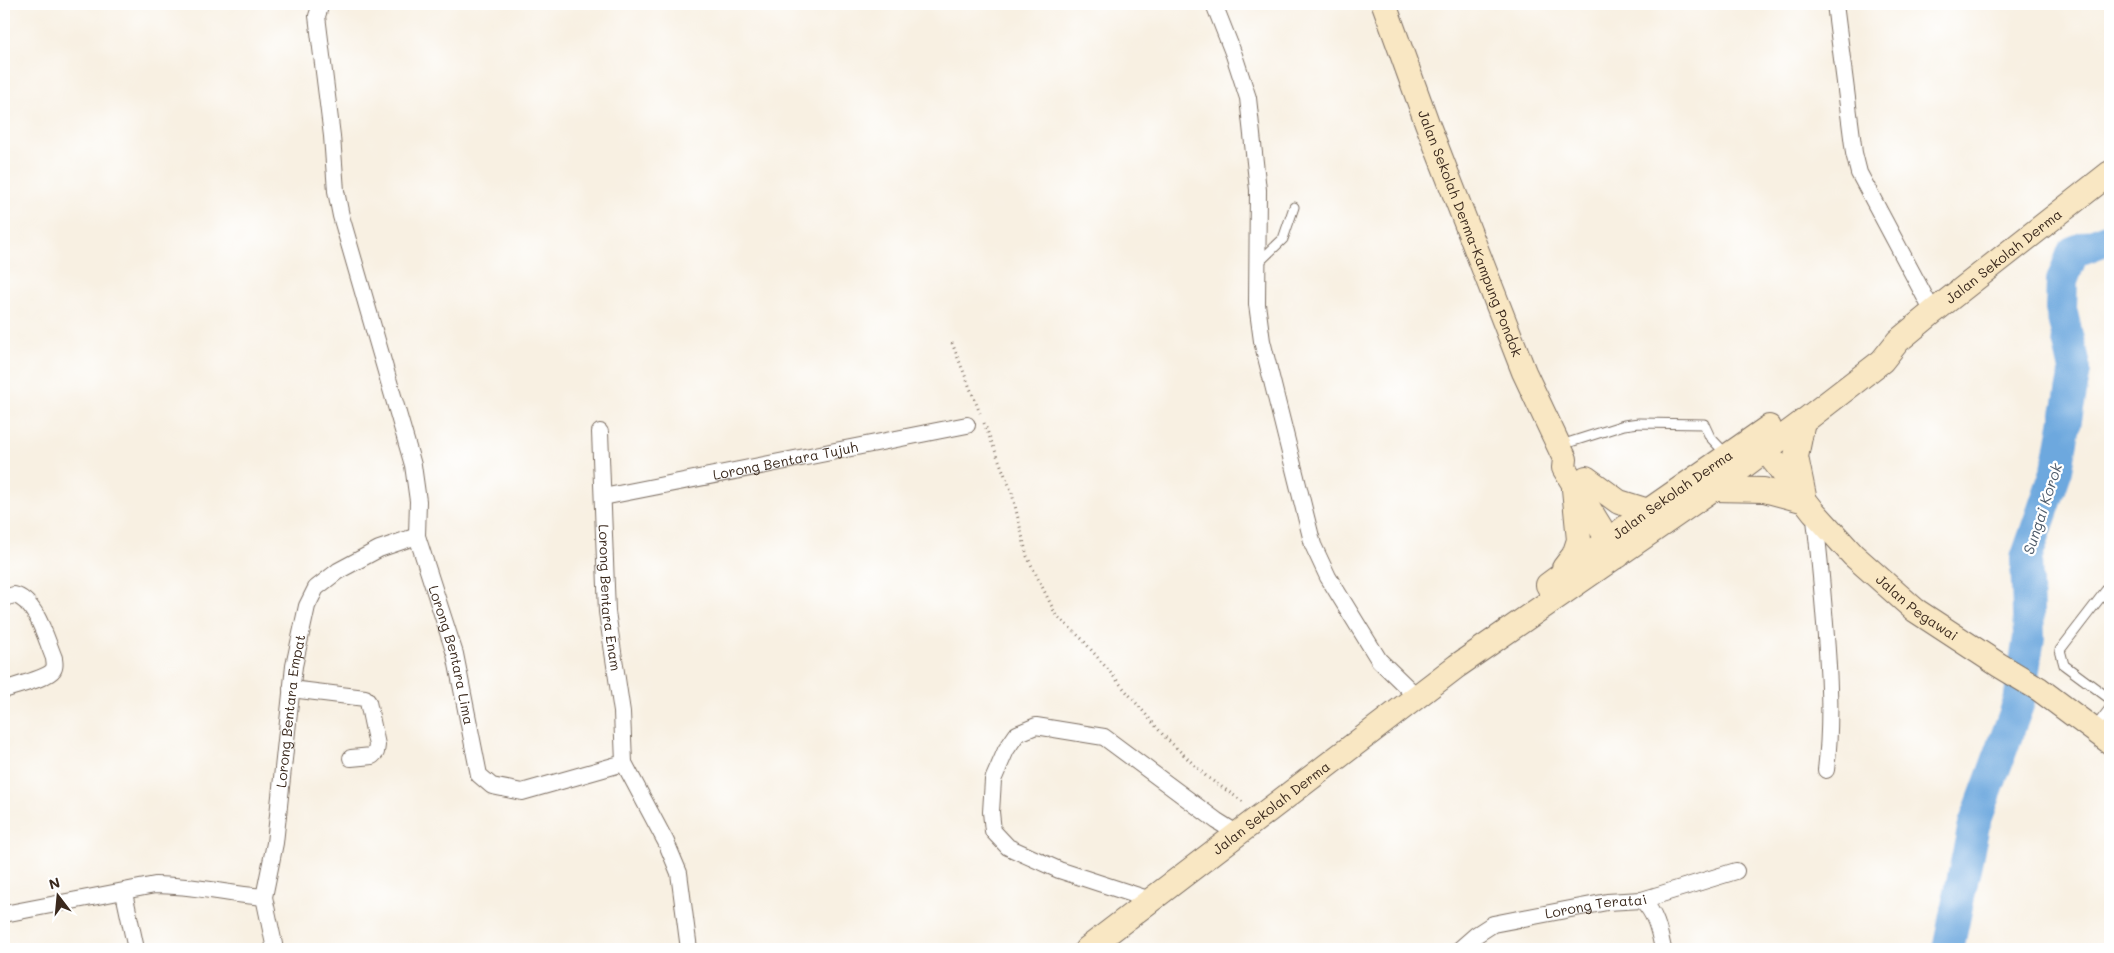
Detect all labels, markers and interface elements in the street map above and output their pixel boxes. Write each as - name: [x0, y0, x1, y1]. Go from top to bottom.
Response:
- street label: Jalan Sekolah Derma-Kampung Pondok: [1414, 107, 1527, 359]
- street label: Jalan Sekolah Derma: [1941, 204, 2066, 308]
- street label: Lorong Bentara Tujuh: [711, 437, 860, 484]
- street label: Jalan Sekolah Derma: [1608, 445, 1736, 543]
- water label: Sungai Korok: [2018, 460, 2067, 557]
- street label: Lorong Bentara Enam: [595, 524, 626, 672]
- street label: Jalan Pegawai: [1872, 570, 1962, 645]
- street label: Lorong Bentara Lima: [425, 583, 479, 726]
- street label: Lorong Bentara Empat: [271, 633, 310, 789]
- street label: Jalan Sekolah Derma: [1208, 757, 1334, 859]
- north arrow: [32, 870, 82, 920]
- text: N: [47, 872, 62, 894]
- street label: Lorong Teratai: [1543, 889, 1649, 923]

